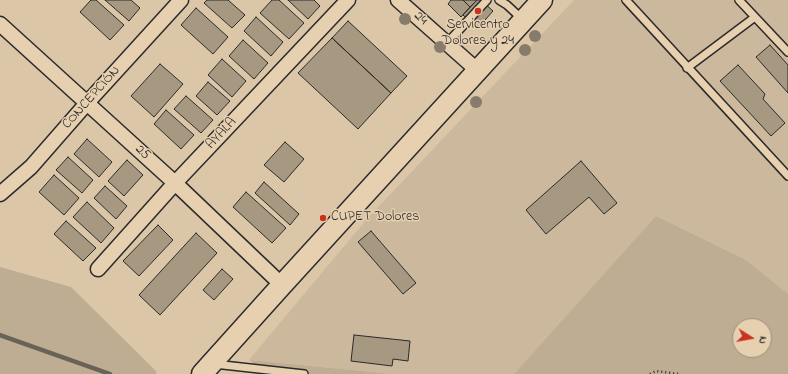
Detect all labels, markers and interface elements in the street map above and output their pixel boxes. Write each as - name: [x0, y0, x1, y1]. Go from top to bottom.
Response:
- marker: Servicentro Dolores y 24: [473, 6, 483, 16]
- street label: 24: [410, 8, 430, 30]
- place label: Servicentro Dolores y 24: [442, 18, 514, 50]
- street label: CONCEPCIÓN: [59, 63, 125, 133]
- street label: AYALA: [203, 115, 241, 153]
- street label: 25: [131, 142, 153, 164]
- place label: CUPET Dolores: [331, 210, 419, 226]
- marker: CUPET Dolores: [318, 213, 328, 223]
- north arrow: [732, 318, 772, 358]
- text: N: [754, 335, 771, 345]

